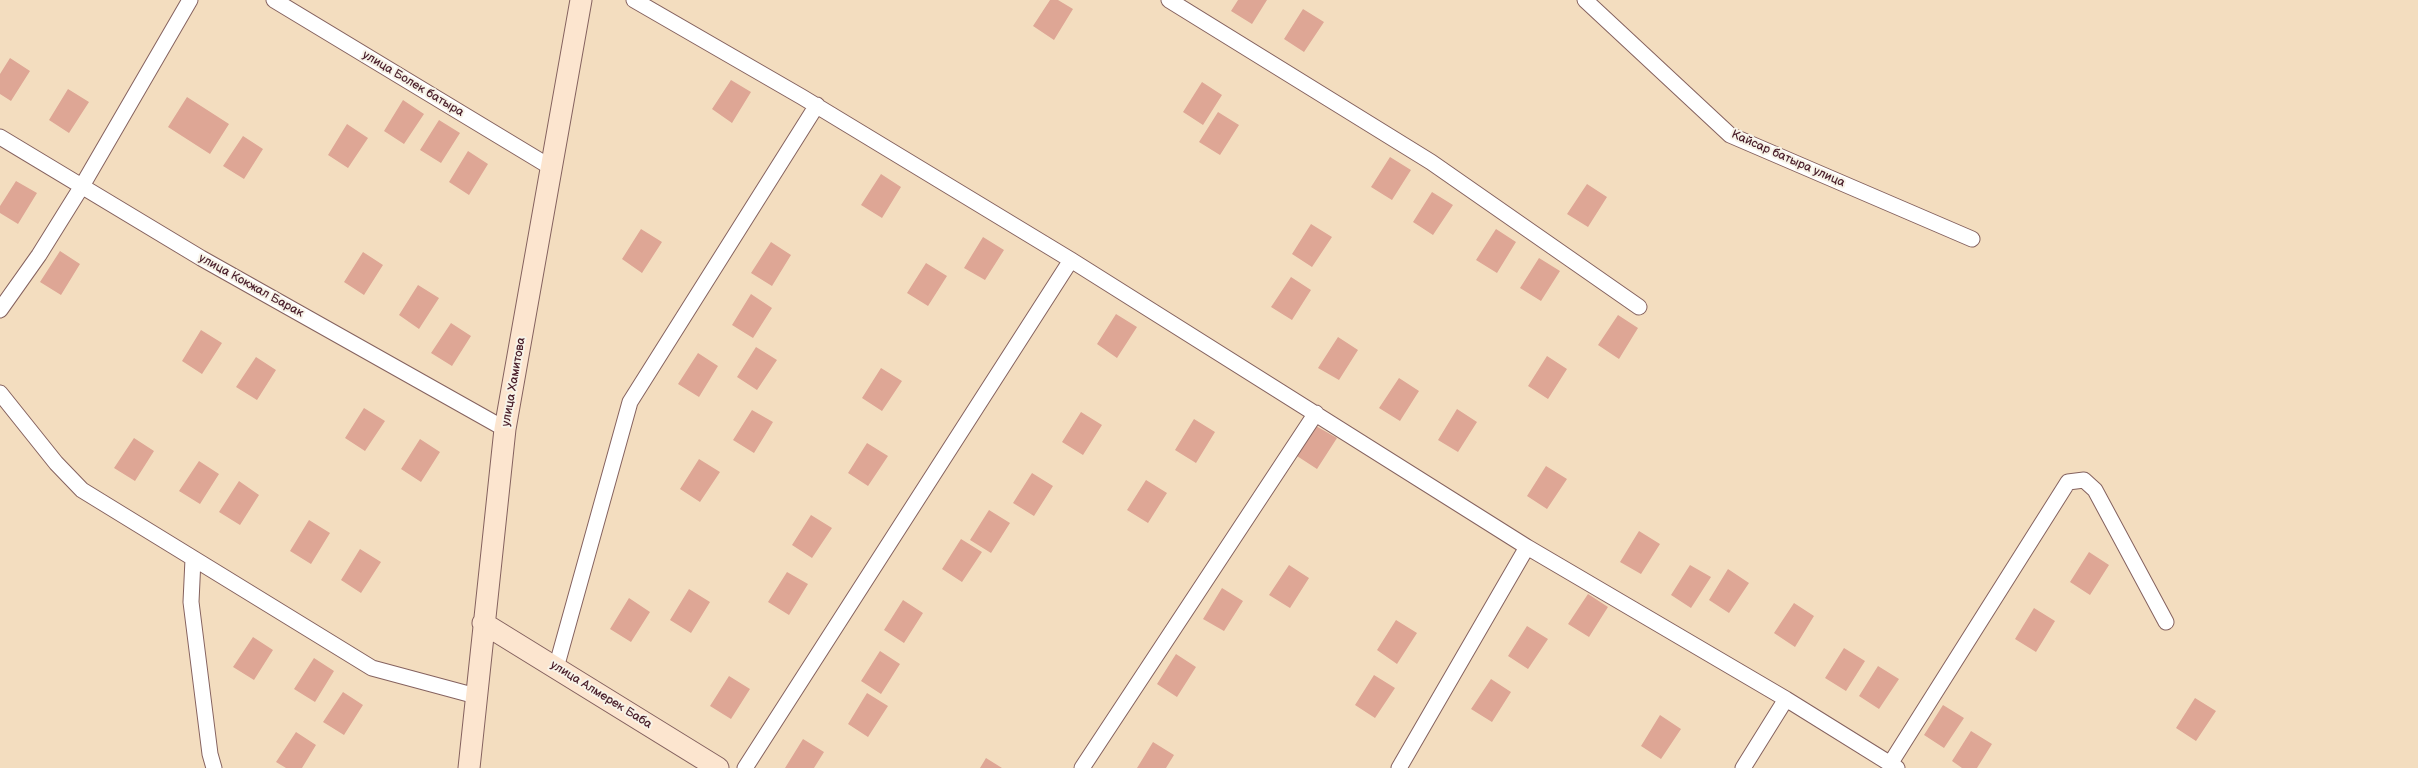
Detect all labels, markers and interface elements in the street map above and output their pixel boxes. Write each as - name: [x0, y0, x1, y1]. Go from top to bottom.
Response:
- street label: улица Болек батыра: [360, 48, 466, 120]
- street label: Кайсар батыра улица: [1729, 127, 1847, 191]
- street label: улица Кокжал Барак: [196, 251, 306, 321]
- street label: улица Хамитова: [499, 336, 529, 428]
- street label: улица Алмерек Баба: [547, 658, 655, 732]

